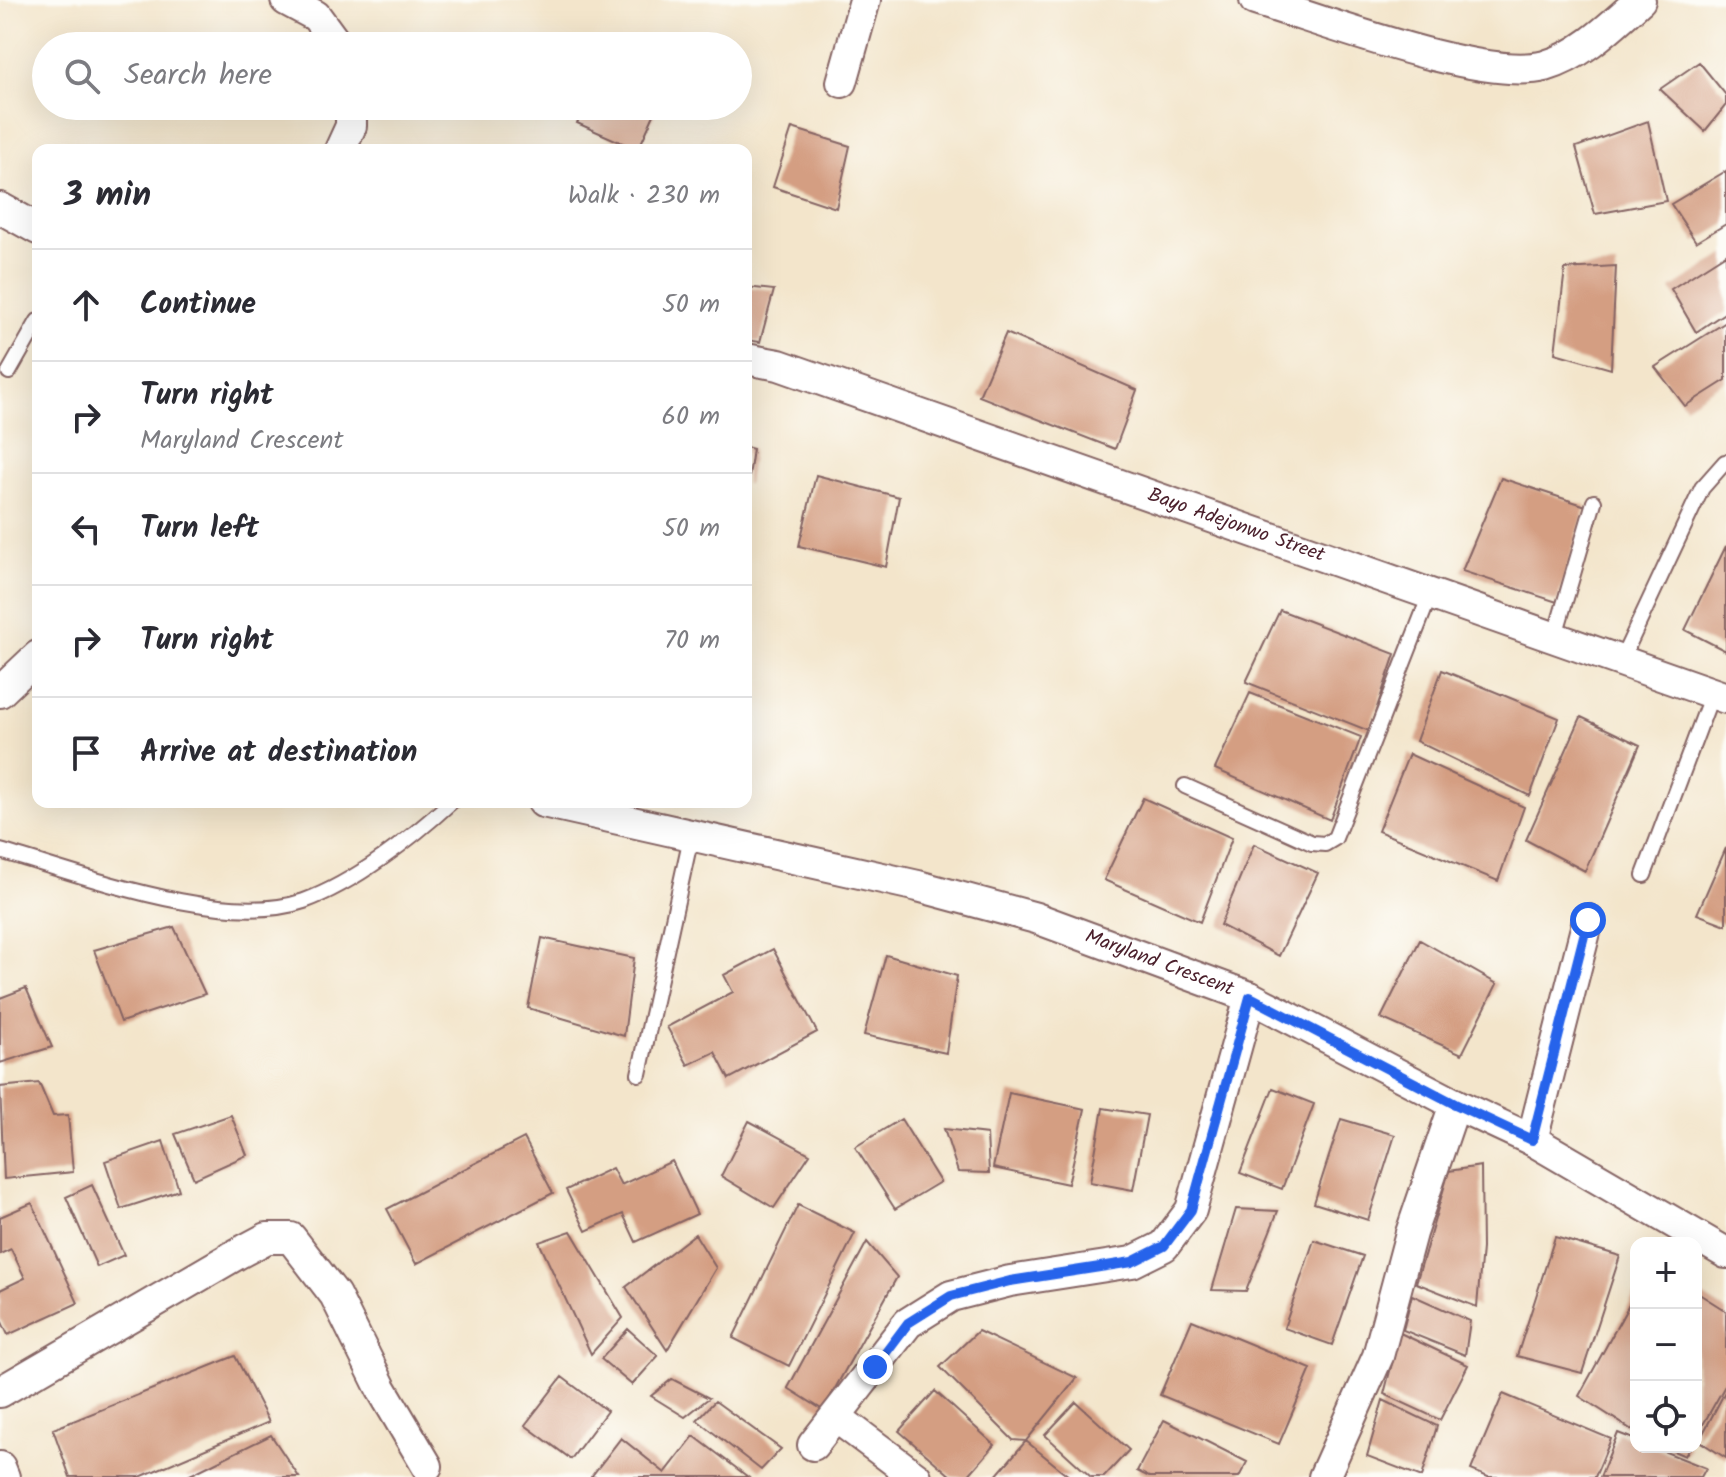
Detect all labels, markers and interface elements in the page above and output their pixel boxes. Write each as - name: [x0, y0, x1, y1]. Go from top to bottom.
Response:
- search box: [32, 32, 752, 120]
- text: Search here: [124, 52, 272, 100]
- icon: search: [60, 54, 104, 98]
- text: 3 min: [64, 169, 151, 223]
- text: Walk · 230 m: [568, 175, 720, 217]
- text: Continue: [140, 281, 256, 329]
- icon: ahead: [64, 283, 108, 327]
- text: 50 m: [662, 284, 720, 326]
- text: Turn right: [140, 372, 273, 420]
- icon: right: [64, 395, 108, 439]
- text: 60 m: [661, 396, 720, 438]
- text: Maryland Crescent: [140, 420, 343, 462]
- street label: Bayo Adejonwo Street: [1143, 480, 1329, 572]
- text: Turn left: [140, 505, 259, 553]
- icon: left: [64, 507, 108, 551]
- text: 50 m: [662, 508, 720, 550]
- text: Turn right: [140, 617, 273, 665]
- icon: right: [64, 619, 108, 663]
- text: 70 m: [664, 620, 720, 662]
- text: Arrive at destination: [140, 729, 417, 777]
- icon: arrive: [64, 731, 108, 775]
- route start: [1570, 902, 1606, 938]
- street label: Maryland Crescent: [1080, 921, 1239, 1006]
- map controls: [1630, 1237, 1702, 1453]
- button: +: [1630, 1237, 1702, 1309]
- button: −: [1630, 1309, 1702, 1381]
- route end: [857, 1349, 893, 1385]
- button: locate: [1630, 1381, 1702, 1453]

